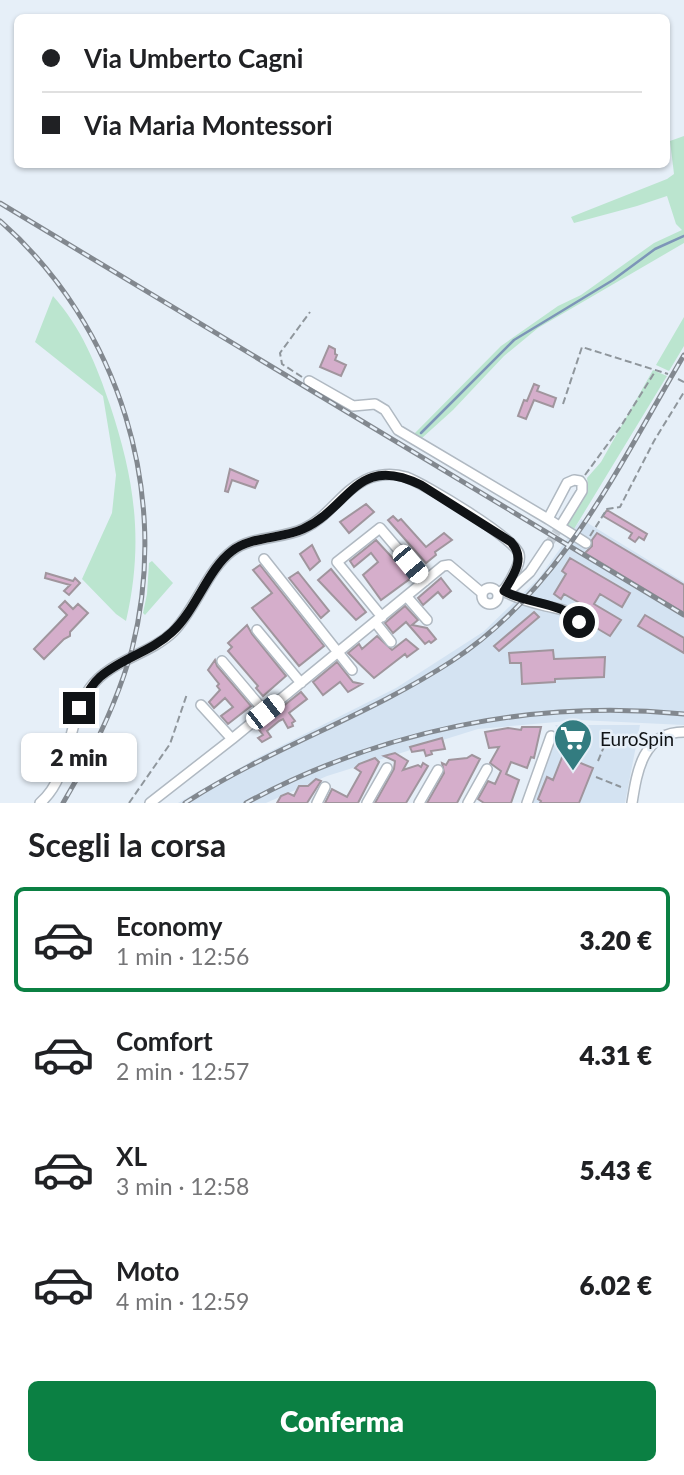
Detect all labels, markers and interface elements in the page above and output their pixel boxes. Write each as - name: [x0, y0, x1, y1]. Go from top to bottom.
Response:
- text: Via Umberto Cagni: [84, 42, 303, 74]
- text: Via Maria Montessori: [84, 109, 333, 141]
- car: [389, 541, 432, 587]
- route start: [563, 606, 595, 638]
- car: [242, 691, 289, 733]
- route end: [63, 692, 95, 724]
- supermarket icon: EuroSpin: [552, 717, 594, 772]
- place label: EuroSpin: [600, 727, 674, 750]
- callout: 2 min: [21, 732, 137, 782]
- text: 2 min: [50, 743, 108, 771]
- text: Scegli la corsa: [28, 825, 226, 864]
- icon: car: [32, 908, 95, 971]
- text: Economy: [116, 910, 222, 942]
- text: 3.20 €: [579, 924, 652, 956]
- text: 1 min · 12:56: [116, 942, 249, 970]
- icon: car: [32, 1023, 95, 1086]
- text: Comfort: [116, 1025, 213, 1057]
- text: 4.31 €: [579, 1039, 652, 1071]
- text: 2 min · 12:57: [116, 1057, 249, 1085]
- icon: car: [32, 1138, 95, 1201]
- text: XL: [116, 1140, 147, 1172]
- text: 5.43 €: [579, 1154, 652, 1186]
- text: 3 min · 12:58: [116, 1172, 249, 1200]
- icon: car: [32, 1253, 95, 1316]
- text: Moto: [116, 1255, 179, 1287]
- text: 6.02 €: [579, 1269, 652, 1301]
- text: 4 min · 12:59: [116, 1287, 249, 1315]
- button: Conferma: [28, 1381, 656, 1461]

